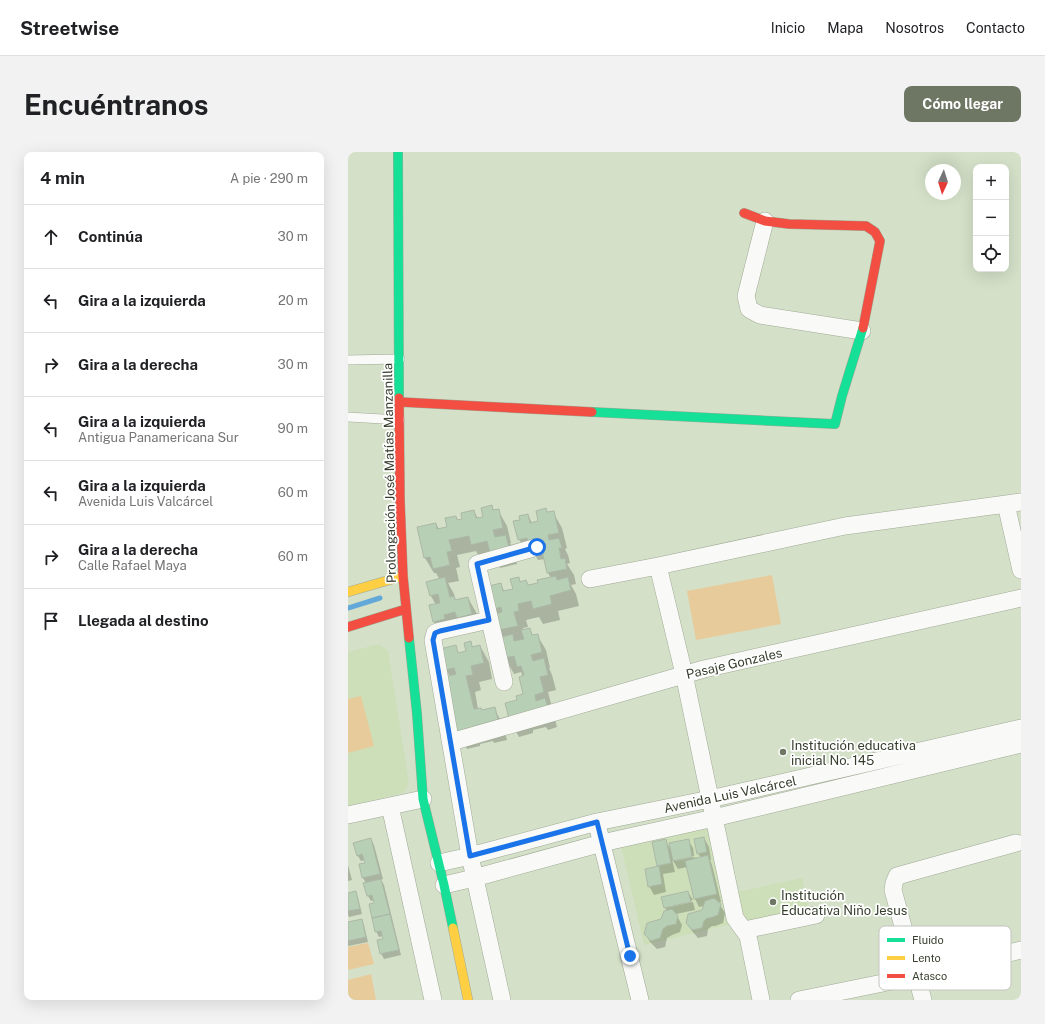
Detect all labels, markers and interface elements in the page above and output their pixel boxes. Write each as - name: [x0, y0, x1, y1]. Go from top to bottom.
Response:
- text: Streetwise: [20, 17, 119, 39]
- text: Inicio: [771, 20, 805, 36]
- text: Mapa: [827, 20, 863, 36]
- text: Nosotros: [885, 20, 944, 36]
- text: Contacto: [966, 20, 1025, 36]
- button: Cómo llegar: [904, 86, 1021, 122]
- text: Encuéntranos: [24, 88, 209, 121]
- north arrow: [925, 164, 961, 200]
- map controls: [973, 164, 1009, 272]
- button: +: [973, 164, 1009, 200]
- text: 4 min: [40, 168, 85, 188]
- text: A pie · 290 m: [230, 171, 308, 186]
- button: −: [973, 200, 1009, 236]
- icon: ahead: [40, 226, 62, 248]
- text: Continúa: [78, 228, 143, 245]
- text: 30 m: [278, 229, 308, 244]
- button: locate: [973, 236, 1009, 272]
- icon: left: [40, 290, 62, 312]
- text: Gira a la izquierda: [78, 292, 206, 309]
- text: 20 m: [278, 293, 308, 308]
- icon: right: [40, 354, 62, 376]
- text: Gira a la derecha: [78, 356, 198, 373]
- text: 30 m: [278, 357, 308, 372]
- street label: Prolongación José Matías Manzanilla: [380, 363, 399, 583]
- text: Gira a la izquierda: [78, 413, 206, 430]
- icon: left: [40, 418, 62, 440]
- text: 90 m: [278, 421, 308, 436]
- text: Antigua Panamericana Sur: [78, 430, 239, 445]
- text: Gira a la izquierda: [78, 477, 206, 494]
- icon: left: [40, 482, 62, 504]
- text: 60 m: [278, 485, 308, 500]
- text: Avenida Luis Valcárcel: [78, 494, 213, 509]
- route start: [528, 538, 546, 556]
- text: Gira a la derecha: [78, 541, 198, 558]
- icon: right: [40, 546, 62, 568]
- text: 60 m: [278, 549, 308, 564]
- text: Calle Rafael Maya: [78, 558, 187, 573]
- icon: arrive: [40, 610, 62, 632]
- text: Llegada al destino: [78, 612, 209, 629]
- street label: Pasaje Gonzales: [685, 645, 784, 682]
- place label: Institución educativa inicial No. 145: [791, 738, 916, 768]
- marker: Institución educativa inicial No. 145: [778, 747, 788, 757]
- street label: Avenida Luis Valcárcel: [662, 773, 798, 816]
- place label: Institución Educativa Niño Jesus: [781, 888, 907, 918]
- marker: Institución Educativa Niño Jesus: [768, 897, 778, 907]
- legend: [879, 926, 1011, 990]
- text: Fluido: [912, 934, 944, 946]
- route end: [621, 947, 639, 965]
- text: Lento: [912, 952, 941, 964]
- text: Atasco: [912, 970, 947, 982]

